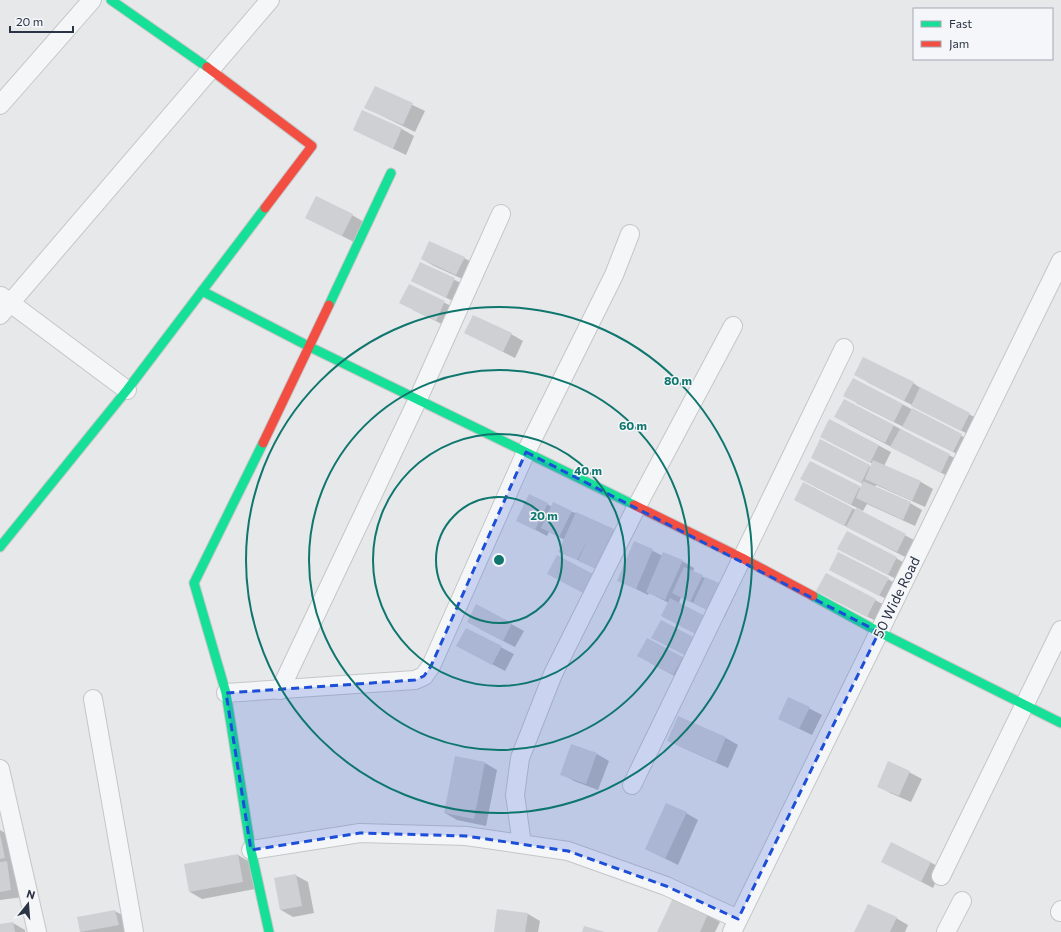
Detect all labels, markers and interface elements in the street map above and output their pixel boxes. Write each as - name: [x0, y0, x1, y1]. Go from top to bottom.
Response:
- scale bar: [10, 8, 73, 34]
- legend: [913, 8, 1053, 60]
- text: 20 m: [16, 14, 43, 28]
- text: Fast: [949, 16, 972, 30]
- text: Jam: [949, 36, 969, 51]
- text: 80 m: [664, 373, 692, 387]
- text: 60 m: [619, 418, 647, 432]
- text: 40 m: [574, 463, 602, 477]
- text: 20 m: [530, 508, 558, 522]
- centre of rings: [492, 553, 506, 567]
- street label: 50 Wide Road: [869, 553, 923, 641]
- north arrow: [8, 884, 48, 924]
- text: N: [25, 887, 37, 901]

